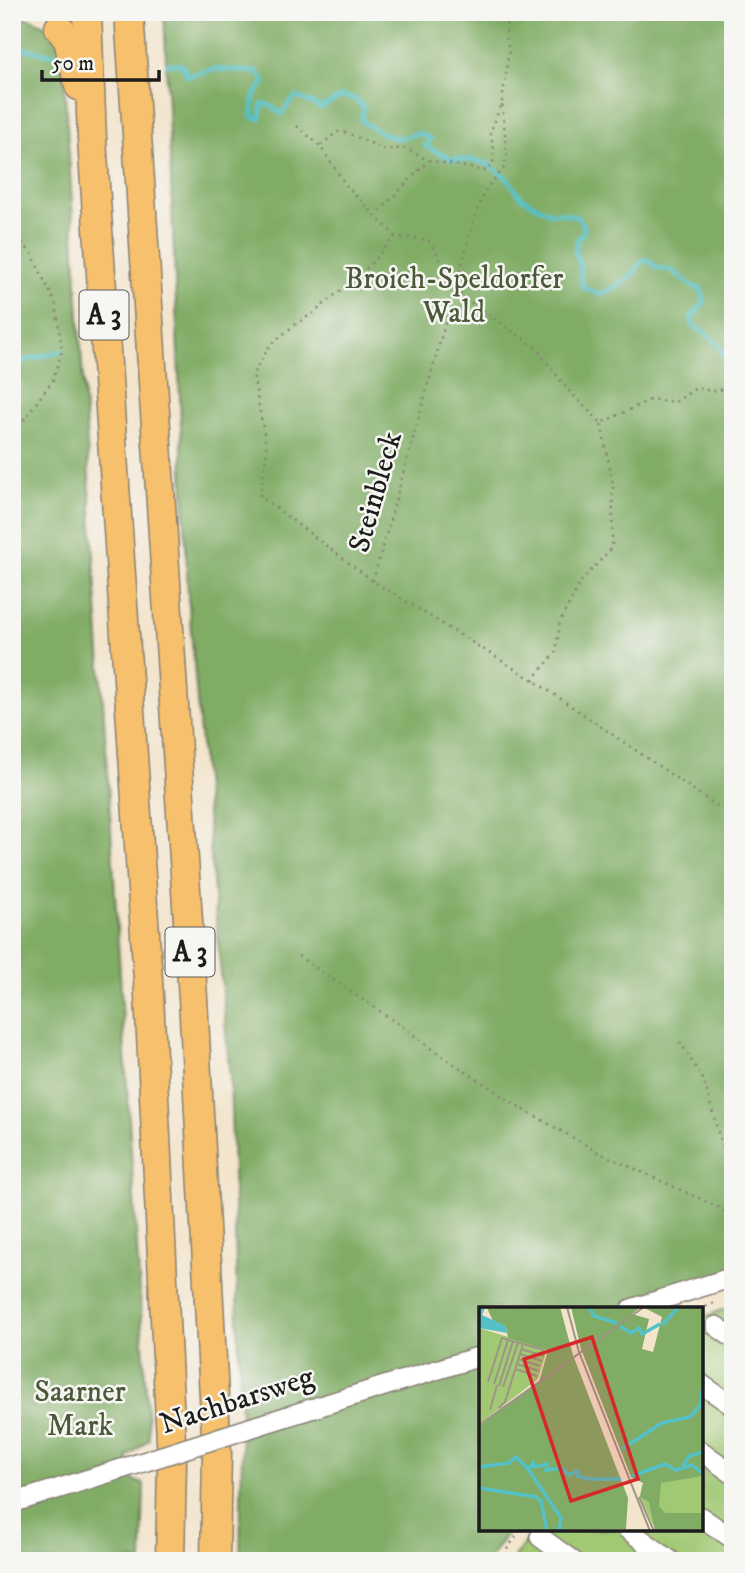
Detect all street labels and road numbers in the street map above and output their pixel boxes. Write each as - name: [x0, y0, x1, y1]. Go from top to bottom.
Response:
- road number: A 3: [80, 290, 128, 340]
- street label: Steinbleck: [341, 427, 411, 557]
- road number: A 3: [166, 928, 214, 976]
- street label: Nachbarsweg: [155, 1359, 319, 1443]

